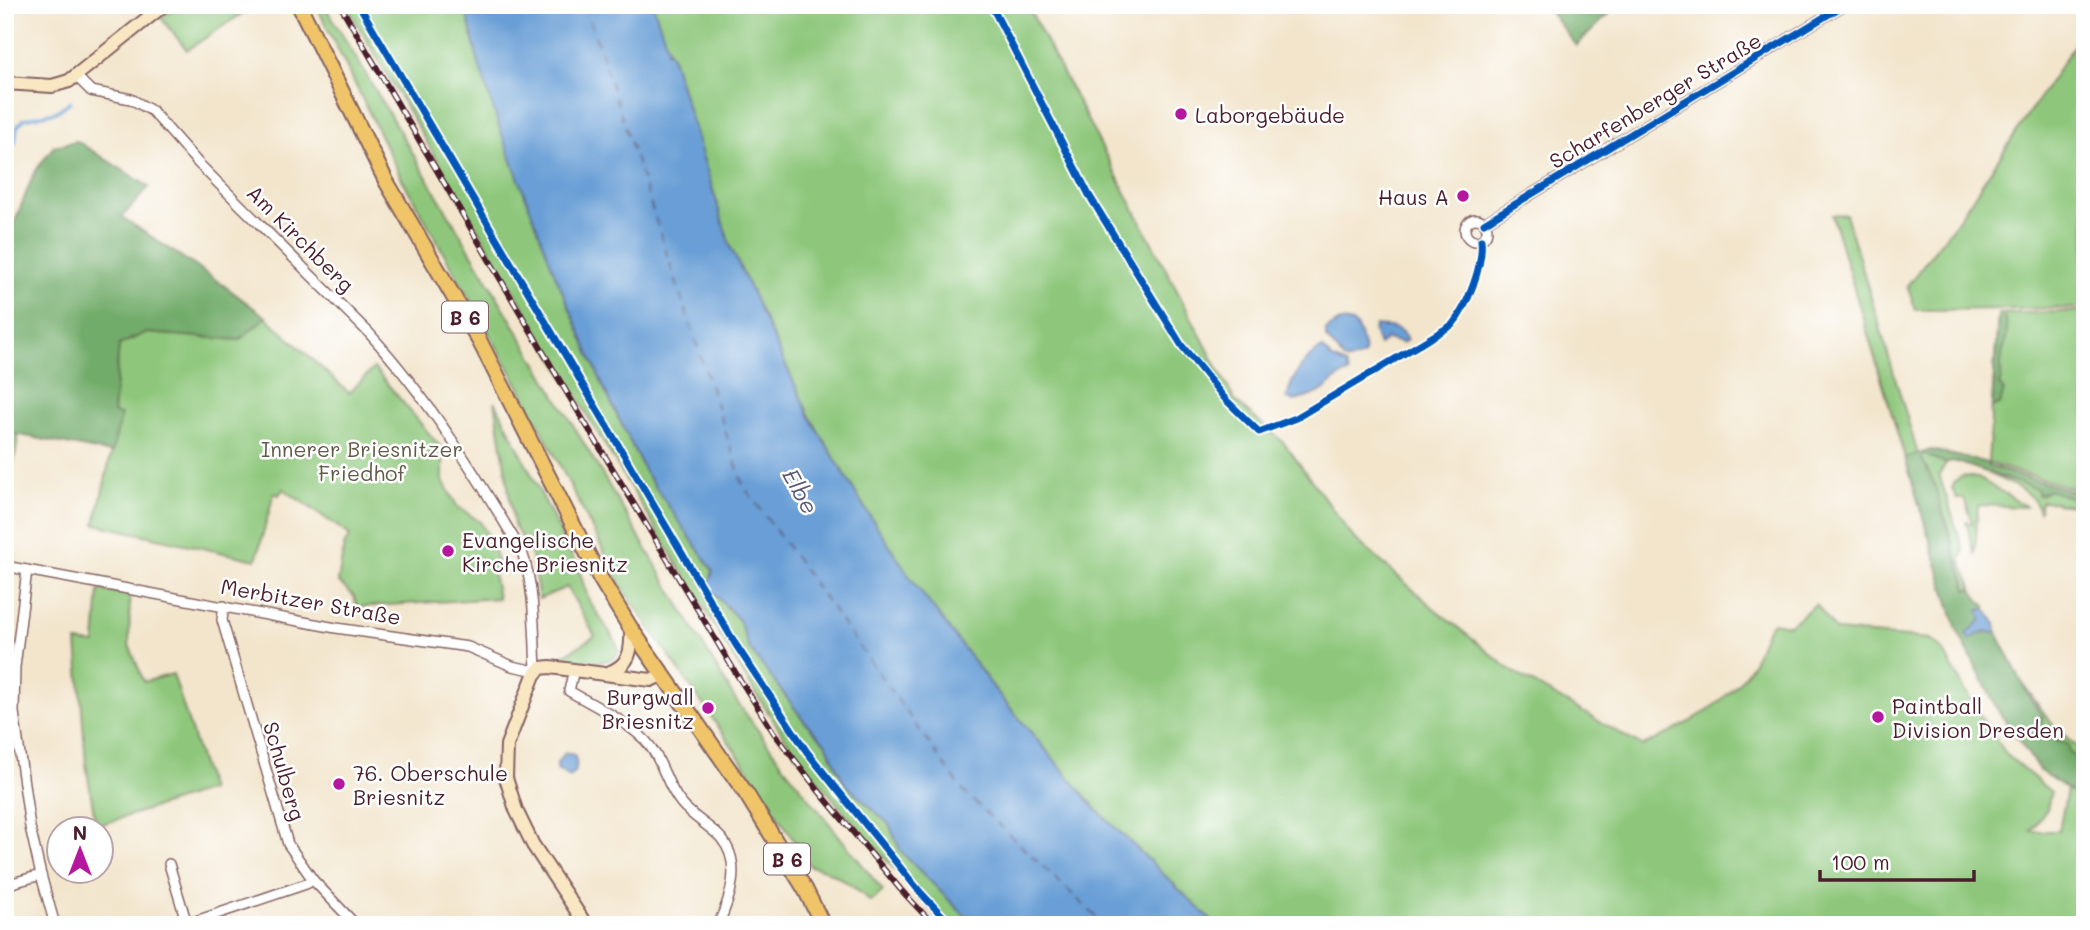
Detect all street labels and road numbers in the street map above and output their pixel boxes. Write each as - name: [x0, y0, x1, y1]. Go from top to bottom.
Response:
- street label: Scharfenberger Straße: [1544, 26, 1766, 174]
- street label: Am Kirchberg: [242, 179, 360, 297]
- road number: B 6: [442, 302, 488, 332]
- street label: Merbitzer Straße: [219, 572, 403, 630]
- street label: Schulberg: [258, 718, 312, 824]
- road number: B 6: [764, 844, 810, 874]

